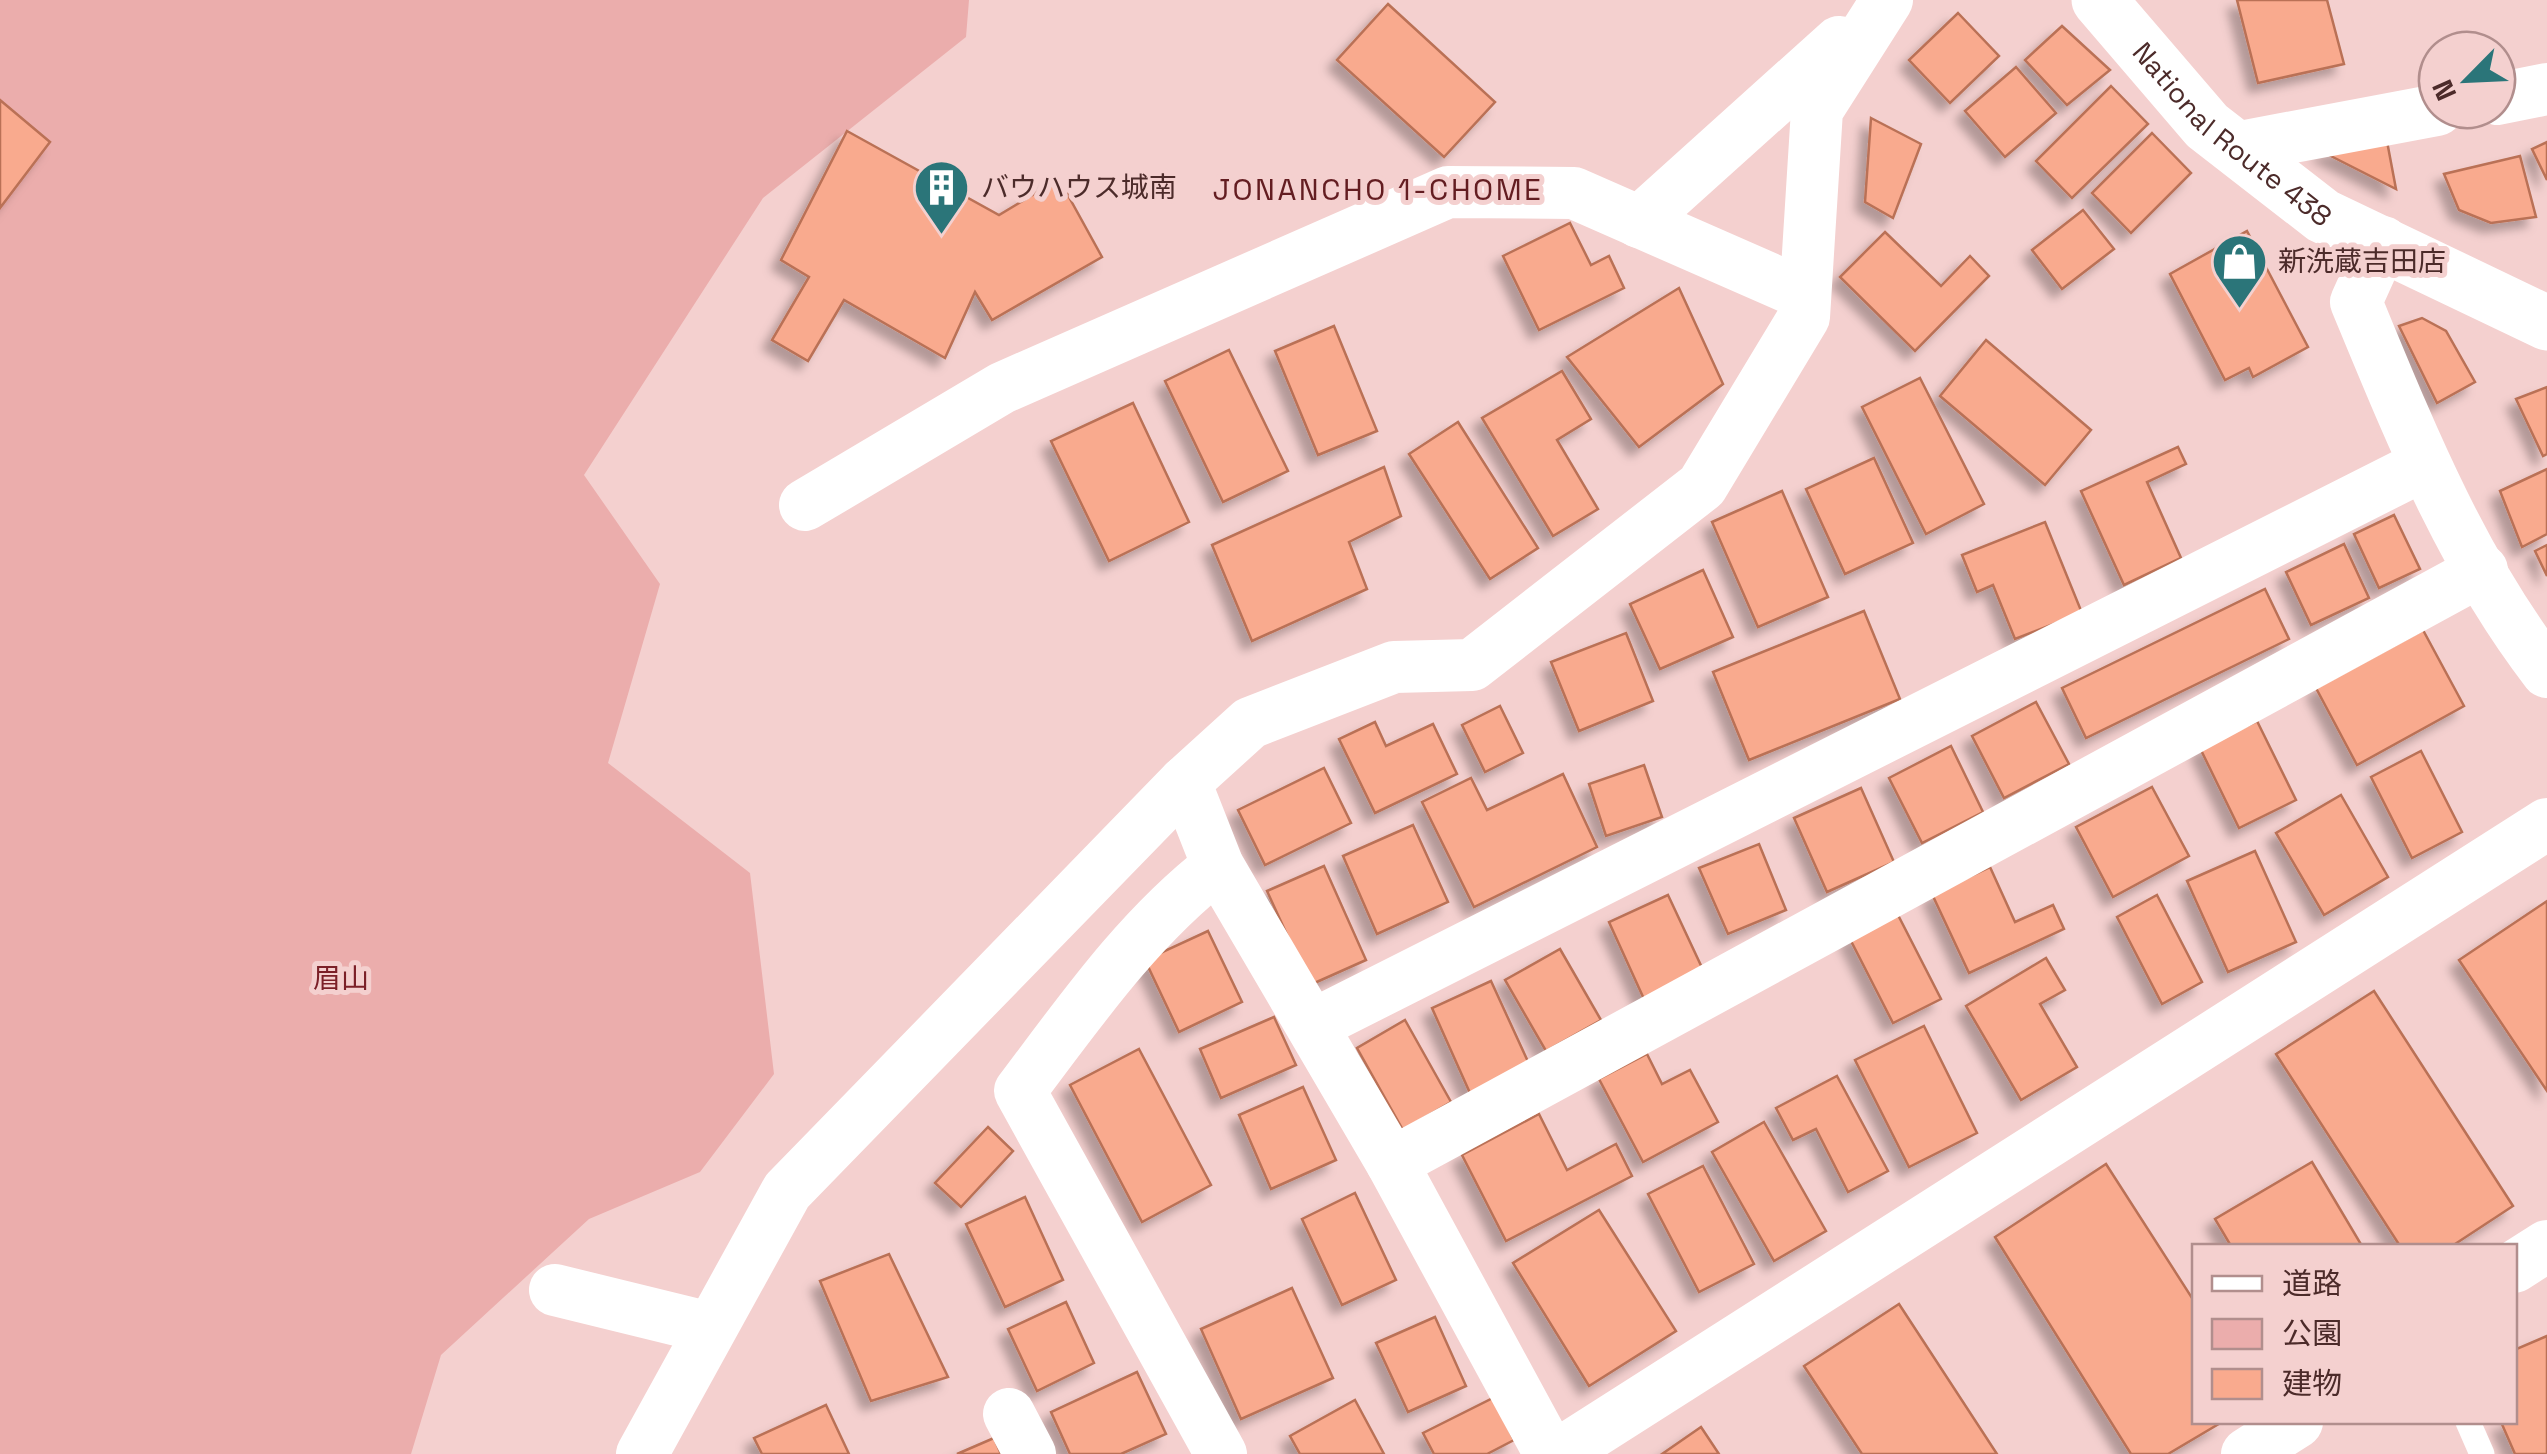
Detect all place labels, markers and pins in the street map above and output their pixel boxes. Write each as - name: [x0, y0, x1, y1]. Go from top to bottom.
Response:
- building icon: バウハウス城南: [912, 157, 972, 236]
- place label: バウハウス城南: [981, 169, 1177, 205]
- shop icon: 新洗蔵吉田店: [2209, 231, 2269, 310]
- place label: 新洗蔵吉田店: [2278, 243, 2446, 279]

